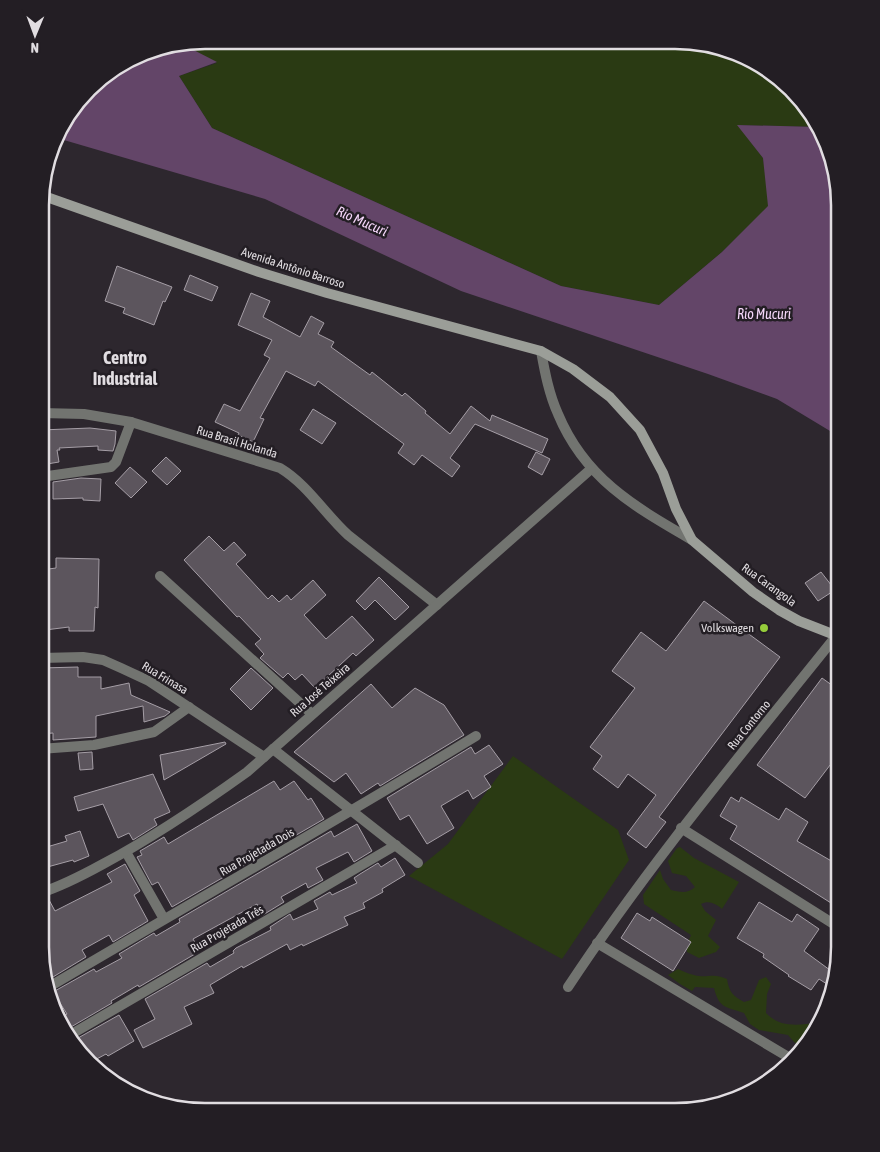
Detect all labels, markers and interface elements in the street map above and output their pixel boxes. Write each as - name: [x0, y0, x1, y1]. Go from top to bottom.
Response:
- north arrow: [10, 10, 60, 60]
- text: N: [31, 40, 39, 56]
- water label: Rio Mucuri: [334, 203, 390, 239]
- street label: Avenida Antônio Barroso: [239, 245, 347, 291]
- water label: Rio Mucuri: [737, 306, 791, 322]
- district label: Centro Industrial: [93, 347, 158, 389]
- street label: Rua Brasil Holanda: [195, 423, 279, 461]
- street label: Rua Carangola: [739, 561, 799, 609]
- place label: Volkswagen: [701, 621, 754, 635]
- marker: Volkswagen: [758, 622, 770, 634]
- street label: Rua Frinasa: [139, 659, 191, 697]
- street label: Rua José Teixeira: [287, 660, 353, 720]
- street label: Rua Contorno: [725, 697, 774, 753]
- street label: Rua Projetada Dois: [217, 825, 297, 879]
- street label: Rua Projetada Três: [188, 902, 266, 956]

